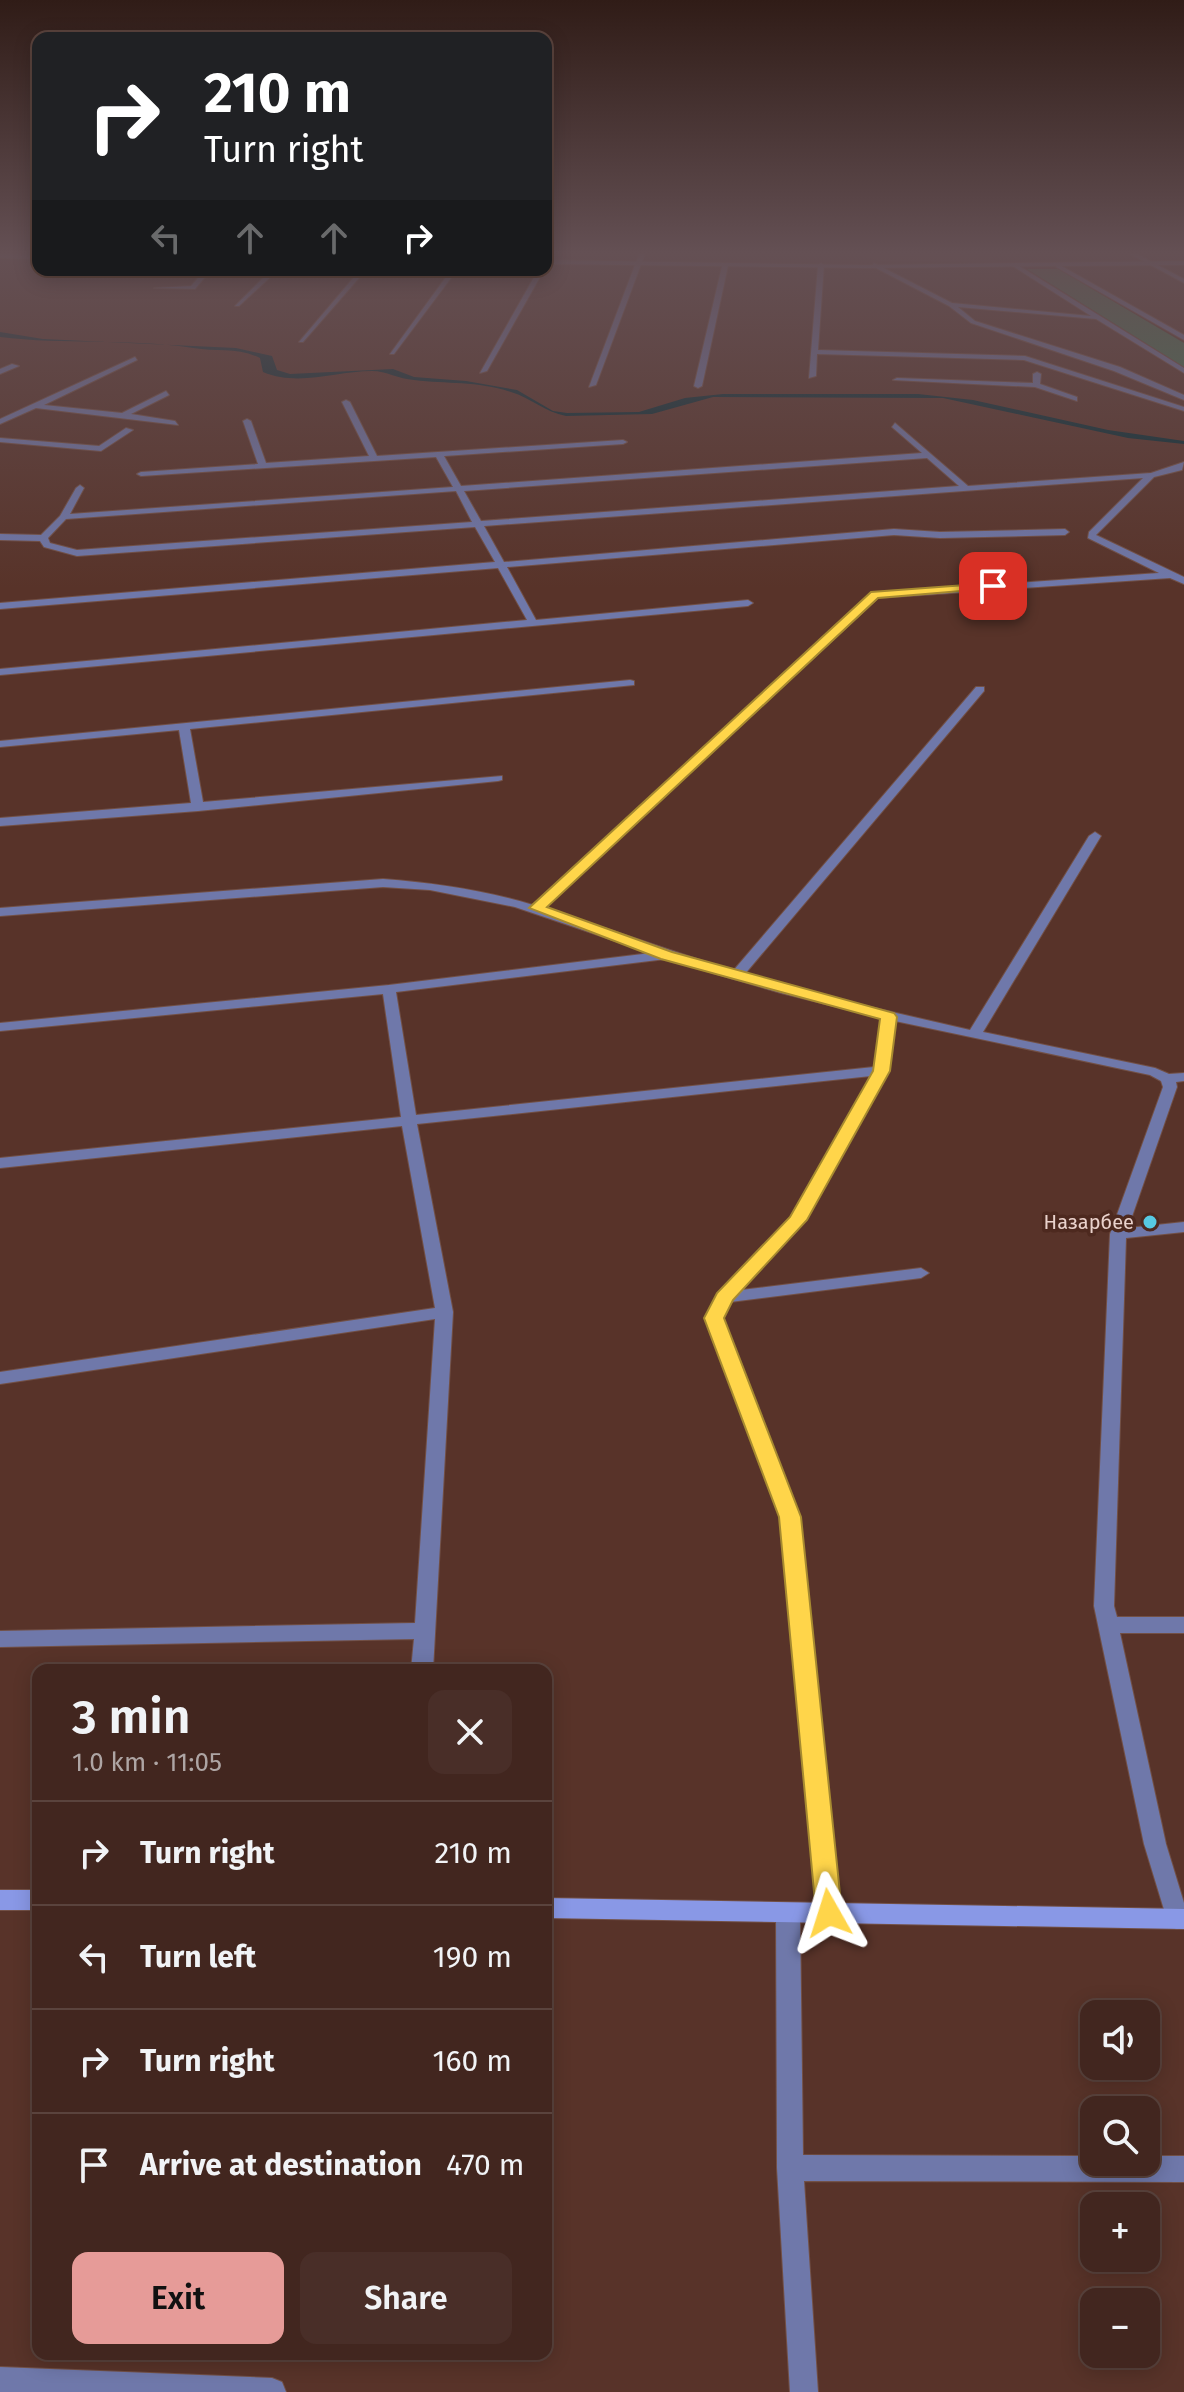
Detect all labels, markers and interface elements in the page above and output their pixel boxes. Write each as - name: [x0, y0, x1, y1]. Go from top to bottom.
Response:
- text: 210 m: [204, 60, 351, 127]
- icon: right: [72, 64, 176, 168]
- text: Turn right: [204, 128, 364, 172]
- icon: left: [144, 216, 188, 260]
- icon: ahead: [228, 216, 272, 260]
- icon: ahead: [312, 216, 356, 260]
- icon: right: [396, 216, 440, 260]
- pin: [959, 552, 1027, 620]
- icon: arrive: [971, 564, 1015, 608]
- place label: Назарбее: [1044, 1210, 1134, 1234]
- marker: Назарбее: [1141, 1213, 1159, 1231]
- text: 3 min: [72, 1688, 190, 1746]
- button: close: [428, 1690, 512, 1774]
- text: 1.0 km · 11:05: [72, 1747, 222, 1778]
- icon: right: [72, 1831, 116, 1875]
- text: Turn right: [140, 1835, 275, 1871]
- text: 210 m: [435, 1835, 512, 1871]
- position arrow: [787, 1871, 871, 1955]
- icon: left: [72, 1935, 116, 1979]
- text: Turn left: [140, 1939, 256, 1975]
- text: 190 m: [433, 1939, 512, 1975]
- map controls: [1080, 2000, 1160, 2368]
- button: sound: [1080, 2000, 1160, 2080]
- icon: right: [72, 2039, 116, 2083]
- text: Turn right: [140, 2043, 275, 2079]
- text: 160 m: [433, 2043, 512, 2079]
- button: search: [1080, 2096, 1160, 2176]
- icon: arrive: [72, 2143, 116, 2187]
- text: Arrive at destination: [140, 2147, 422, 2183]
- text: 470 m: [446, 2147, 525, 2183]
- button: +: [1080, 2192, 1160, 2272]
- button: Exit: [72, 2252, 284, 2344]
- button: Share: [300, 2252, 512, 2344]
- button: −: [1080, 2288, 1160, 2368]

